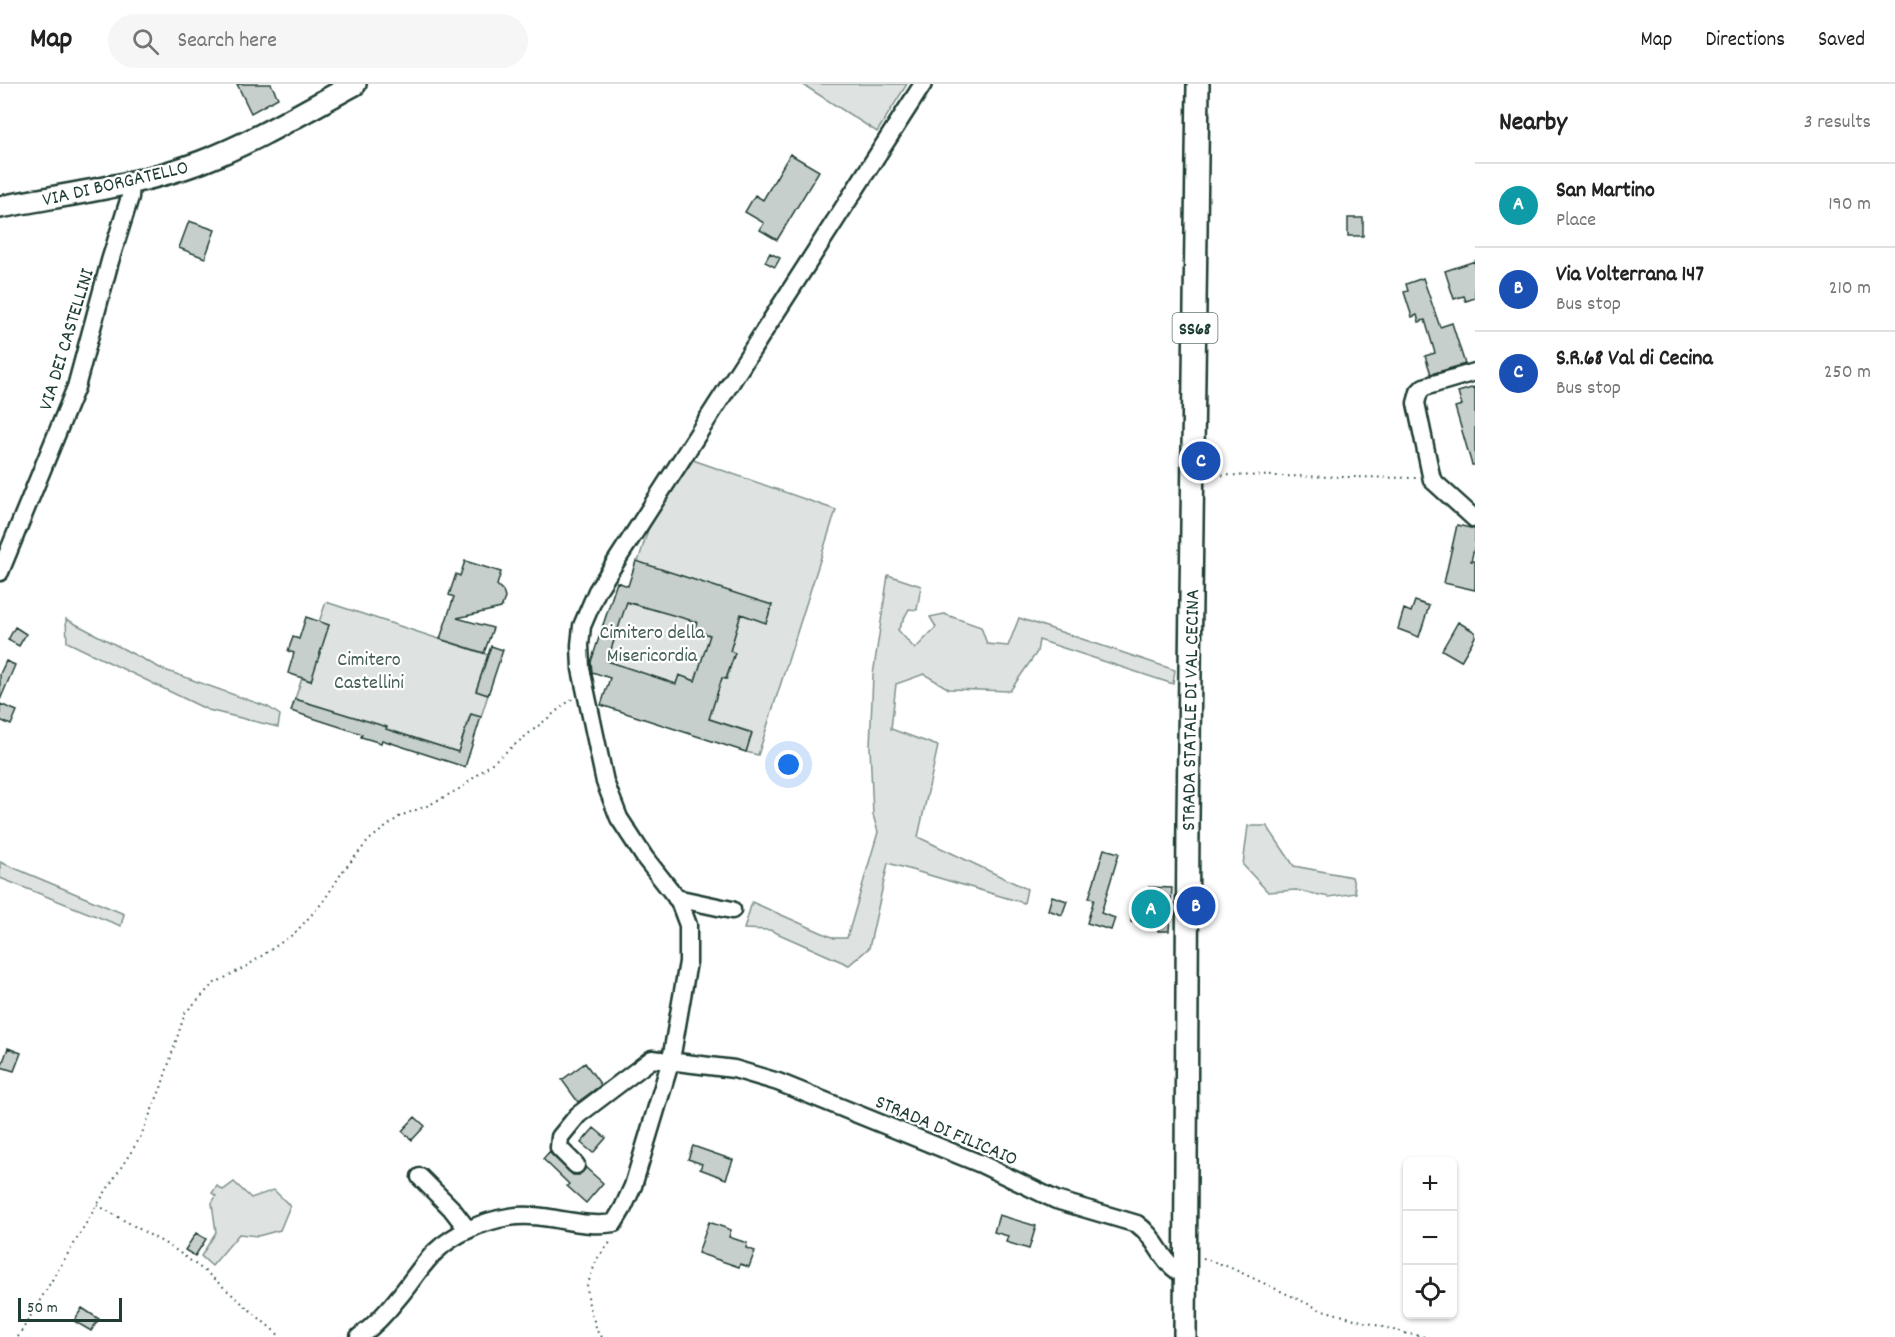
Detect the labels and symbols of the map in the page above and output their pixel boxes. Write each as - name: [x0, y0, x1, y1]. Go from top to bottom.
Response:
- street label: VIA DI BORGATELLO: [40, 155, 191, 215]
- street label: VIA DEI CASTELLINI: [33, 266, 103, 414]
- road number: SS68: [1172, 313, 1218, 343]
- pin: C: [1182, 438, 1220, 484]
- street label: STRADA STATALE DI VAL CECINA: [1176, 589, 1208, 831]
- park label: Cimitero della Misericordia: [599, 620, 705, 671]
- park label: Cimitero Castellini: [334, 647, 404, 698]
- your location: [774, 750, 803, 779]
- pin: B: [1176, 884, 1216, 928]
- pin: A: [1132, 886, 1170, 932]
- street label: STRADA DI FILICAIO: [870, 1089, 1021, 1174]
- scale bar: [18, 1295, 122, 1322]

